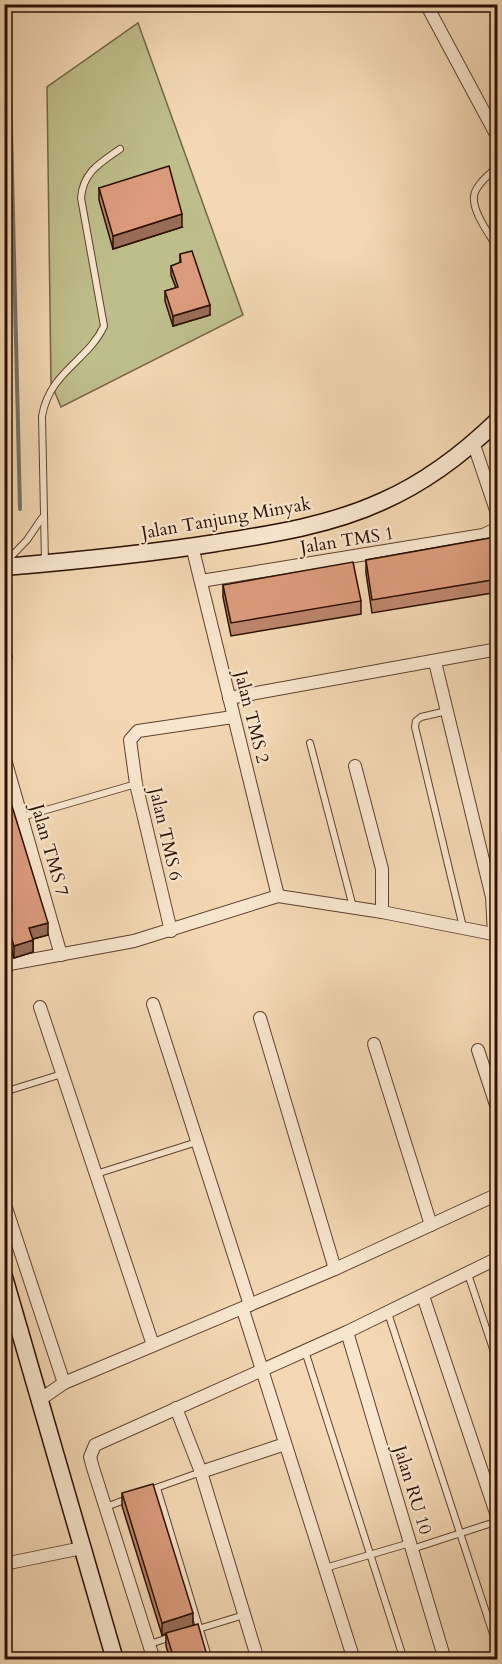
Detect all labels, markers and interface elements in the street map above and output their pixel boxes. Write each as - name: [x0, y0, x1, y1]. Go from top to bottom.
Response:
- street label: Jalan Tanjung Minyak: [136, 491, 313, 546]
- street label: Jalan TMS 1: [295, 521, 396, 561]
- street label: Jalan TMS 2: [227, 665, 275, 766]
- street label: Jalan TMS 6: [142, 782, 188, 883]
- street label: Jalan TMS 7: [24, 798, 75, 899]
- street label: Jalan RU 10: [386, 1440, 438, 1538]

